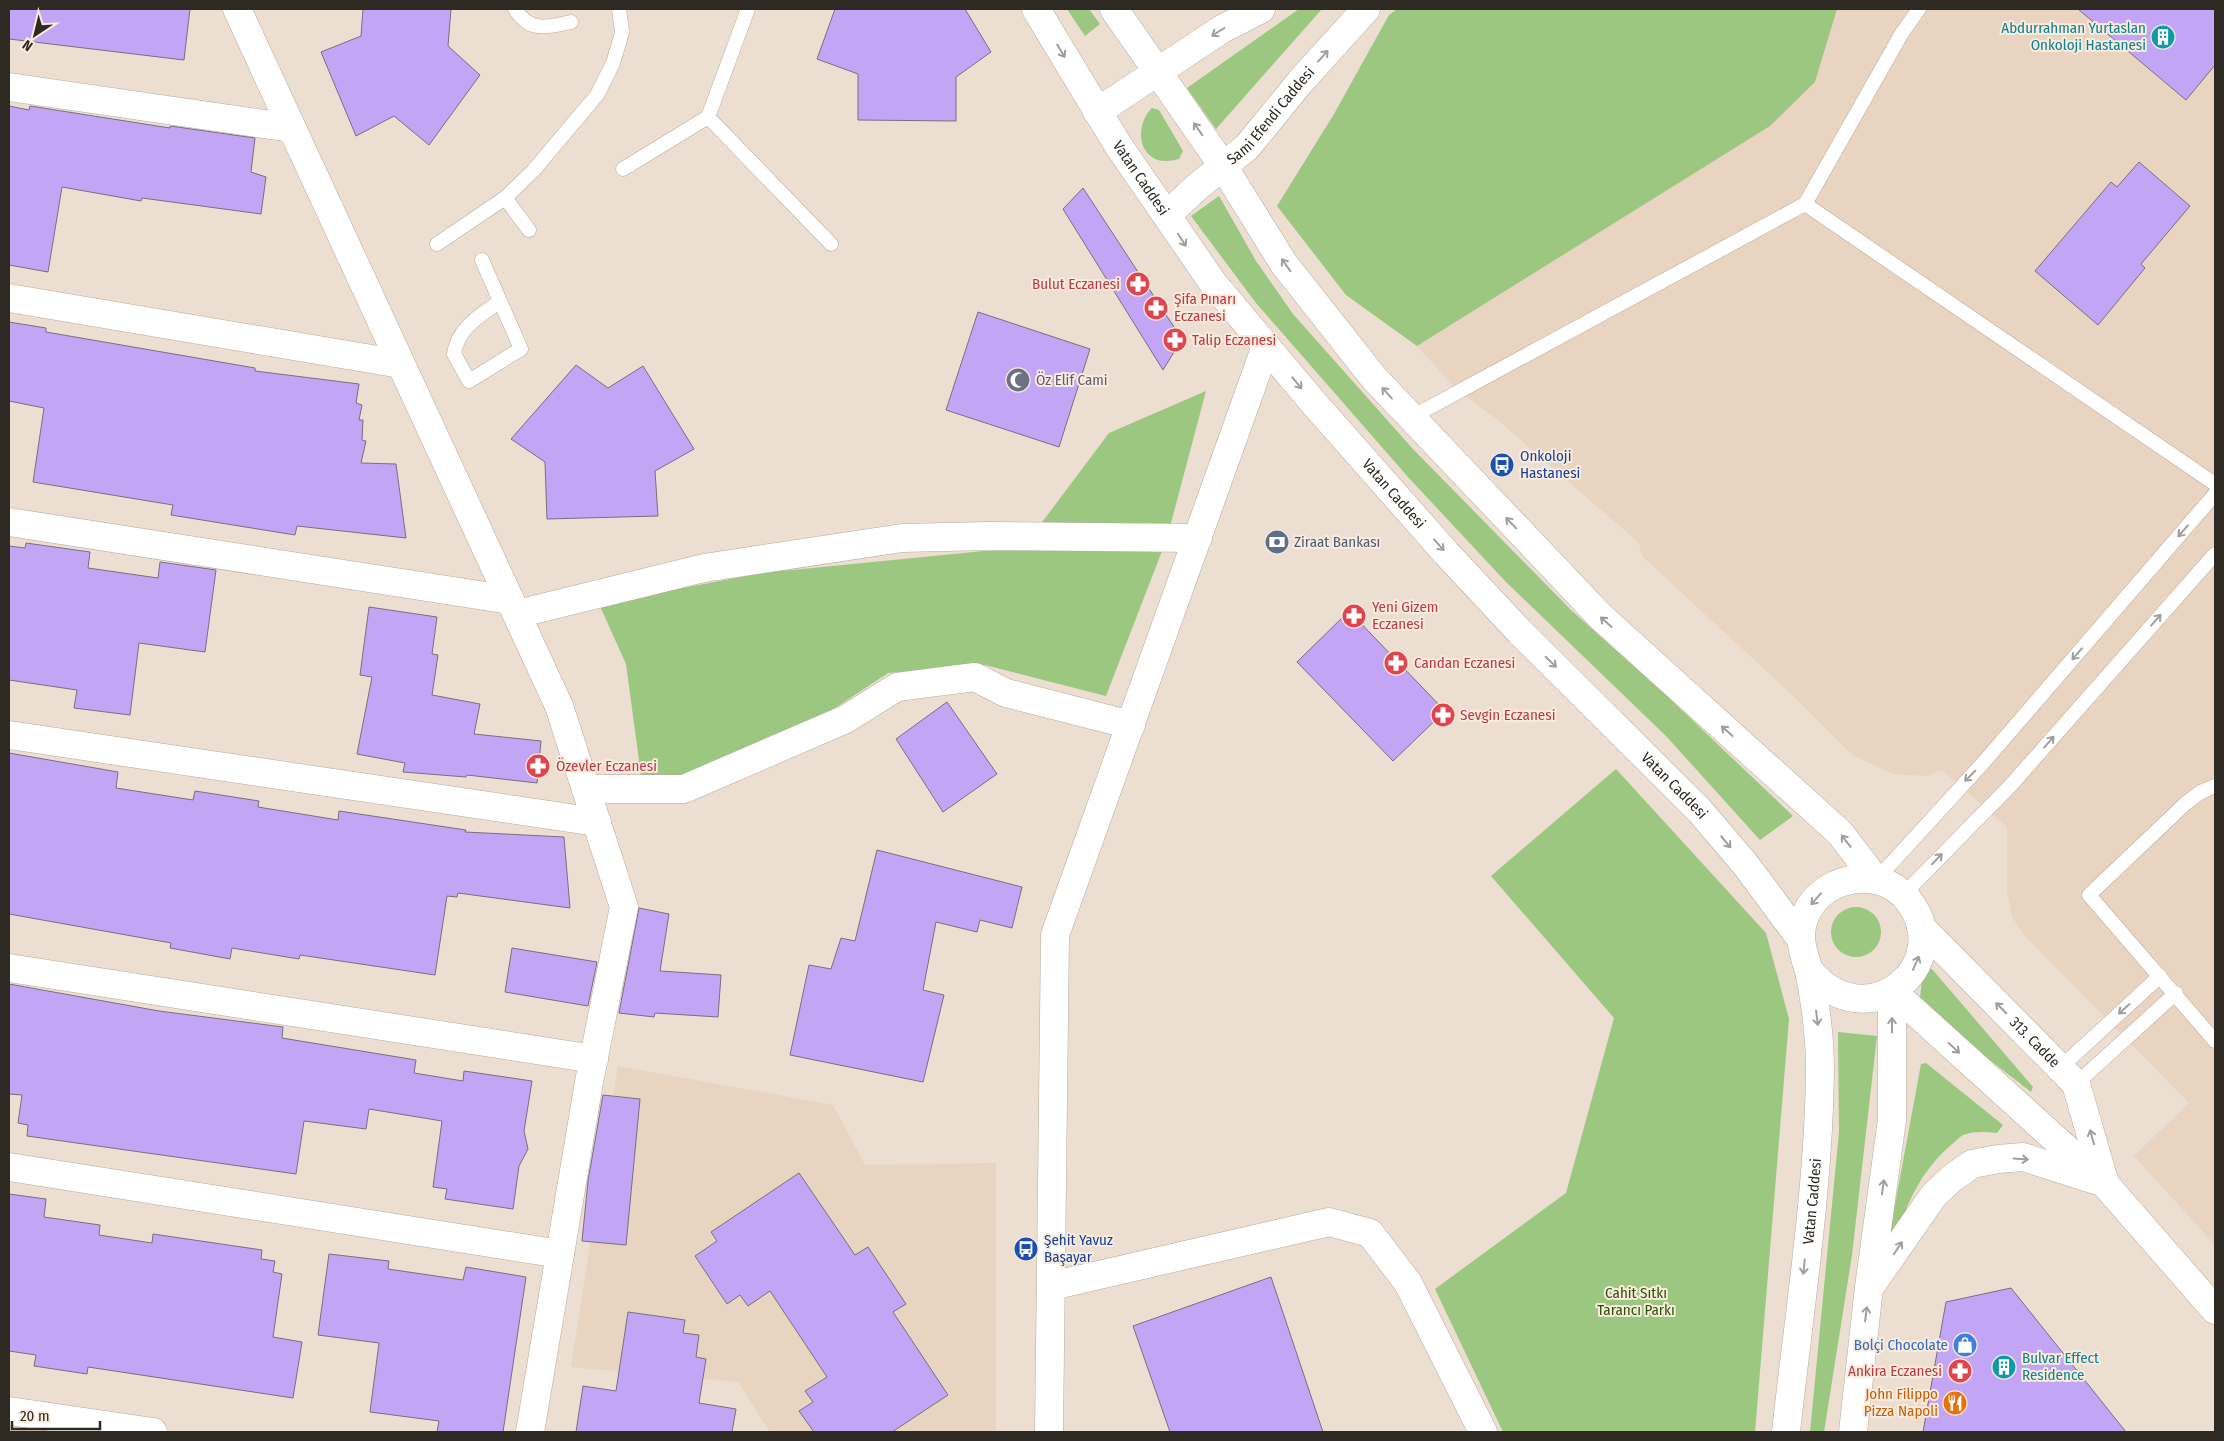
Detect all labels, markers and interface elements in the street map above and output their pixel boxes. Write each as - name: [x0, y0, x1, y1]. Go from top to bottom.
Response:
- north arrow: [10, 10, 60, 60]
- place label: Abdurrahman Yurtaslan Onkoloji Hastanesi: [2001, 19, 2146, 54]
- building icon: Abdurrahman Yurtaslan Onkoloji Hastanesi: [2150, 24, 2176, 50]
- one-way arrow: [1212, 27, 1226, 37]
- text: N: [20, 36, 36, 55]
- one-way arrow: [1056, 43, 1066, 57]
- one-way arrow: [1317, 50, 1329, 63]
- street label: Sami Efendi Caddesi: [1223, 63, 1318, 168]
- one-way arrow: [1193, 122, 1203, 136]
- street label: Vatan Caddesi: [1109, 137, 1173, 219]
- one-way arrow: [1177, 232, 1187, 246]
- one-way arrow: [1281, 258, 1291, 272]
- pharmacy icon: Bulut Eczanesi: [1125, 271, 1151, 297]
- place label: Bulut Eczanesi: [1032, 275, 1120, 293]
- place label: Şifa Pınarı Eczanesi: [1174, 290, 1236, 325]
- pharmacy icon: Şifa Pınarı Eczanesi: [1143, 295, 1169, 321]
- pharmacy icon: Talip Eczanesi: [1162, 327, 1188, 353]
- place label: Talip Eczanesi: [1192, 331, 1276, 349]
- mosque icon: Öz Elif Cami: [1005, 367, 1031, 393]
- place label: Öz Elif Cami: [1036, 371, 1108, 389]
- one-way arrow: [1292, 377, 1303, 390]
- one-way arrow: [1381, 386, 1393, 399]
- place label: Onkoloji Hastanesi: [1520, 447, 1580, 482]
- bus stop icon: Onkoloji Hastanesi: [1489, 452, 1515, 478]
- street label: Vatan Caddesi: [1358, 455, 1429, 532]
- one-way arrow: [1505, 517, 1517, 530]
- one-way arrow: [2178, 525, 2189, 538]
- bank icon: Ziraat Bankası: [1264, 529, 1290, 555]
- place label: Ziraat Bankası: [1294, 533, 1380, 551]
- one-way arrow: [1433, 538, 1444, 551]
- place label: Yeni Gizem Eczanesi: [1372, 598, 1438, 633]
- pharmacy icon: Yeni Gizem Eczanesi: [1341, 603, 1367, 629]
- one-way arrow: [2151, 613, 2162, 626]
- one-way arrow: [1600, 616, 1613, 628]
- one-way arrow: [2071, 648, 2083, 661]
- pharmacy icon: Candan Eczanesi: [1383, 650, 1409, 676]
- place label: Candan Eczanesi: [1414, 654, 1515, 672]
- one-way arrow: [1545, 656, 1557, 668]
- pharmacy icon: Sevgin Eczanesi: [1430, 702, 1456, 728]
- place label: Sevgin Eczanesi: [1460, 706, 1555, 724]
- one-way arrow: [1720, 725, 1733, 737]
- one-way arrow: [2043, 735, 2055, 748]
- street label: Vatan Caddesi: [1637, 749, 1711, 822]
- pharmacy icon: Özevler Eczanesi: [525, 753, 551, 779]
- place label: Özevler Eczanesi: [556, 757, 657, 775]
- one-way arrow: [1964, 770, 1976, 782]
- one-way arrow: [1841, 834, 1851, 848]
- one-way arrow: [1720, 835, 1731, 848]
- one-way arrow: [1931, 853, 1943, 866]
- one-way arrow: [1811, 893, 1822, 906]
- one-way arrow: [1912, 956, 1922, 971]
- one-way arrow: [1995, 1002, 2007, 1014]
- one-way arrow: [2118, 1003, 2131, 1014]
- one-way arrow: [1812, 1010, 1822, 1026]
- street label: 313. Cadde: [2006, 1013, 2064, 1071]
- one-way arrow: [1887, 1017, 1897, 1034]
- one-way arrow: [1948, 1042, 1961, 1054]
- one-way arrow: [2086, 1130, 2096, 1146]
- one-way arrow: [2012, 1154, 2028, 1163]
- street label: Vatan Caddesi: [1799, 1158, 1825, 1246]
- one-way arrow: [1878, 1179, 1888, 1195]
- place label: Şehit Yavuz Başayar: [1044, 1231, 1113, 1266]
- bus stop icon: Şehit Yavuz Başayar: [1013, 1236, 1039, 1262]
- one-way arrow: [1893, 1241, 1903, 1255]
- one-way arrow: [1799, 1259, 1808, 1275]
- park label: Cahit Sıtkı Tarancı Parkı: [1597, 1284, 1675, 1319]
- one-way arrow: [1861, 1307, 1871, 1323]
- shop icon: Bolçi Chocolate: [1952, 1332, 1978, 1358]
- place label: Bolçi Chocolate: [1854, 1336, 1948, 1354]
- place label: Bulvar Effect Residence: [2022, 1349, 2099, 1384]
- building icon: Bulvar Effect Residence: [1991, 1354, 2017, 1380]
- pharmacy icon: Ankira Eczanesi: [1947, 1358, 1973, 1384]
- place label: Ankira Eczanesi: [1848, 1362, 1942, 1380]
- place label: John Filippo Pizza Napoli: [1864, 1385, 1938, 1420]
- restaurant icon: John Filippo Pizza Napoli: [1942, 1390, 1968, 1416]
- scale bar: [12, 1398, 100, 1430]
- text: 20 m: [20, 1407, 50, 1425]

